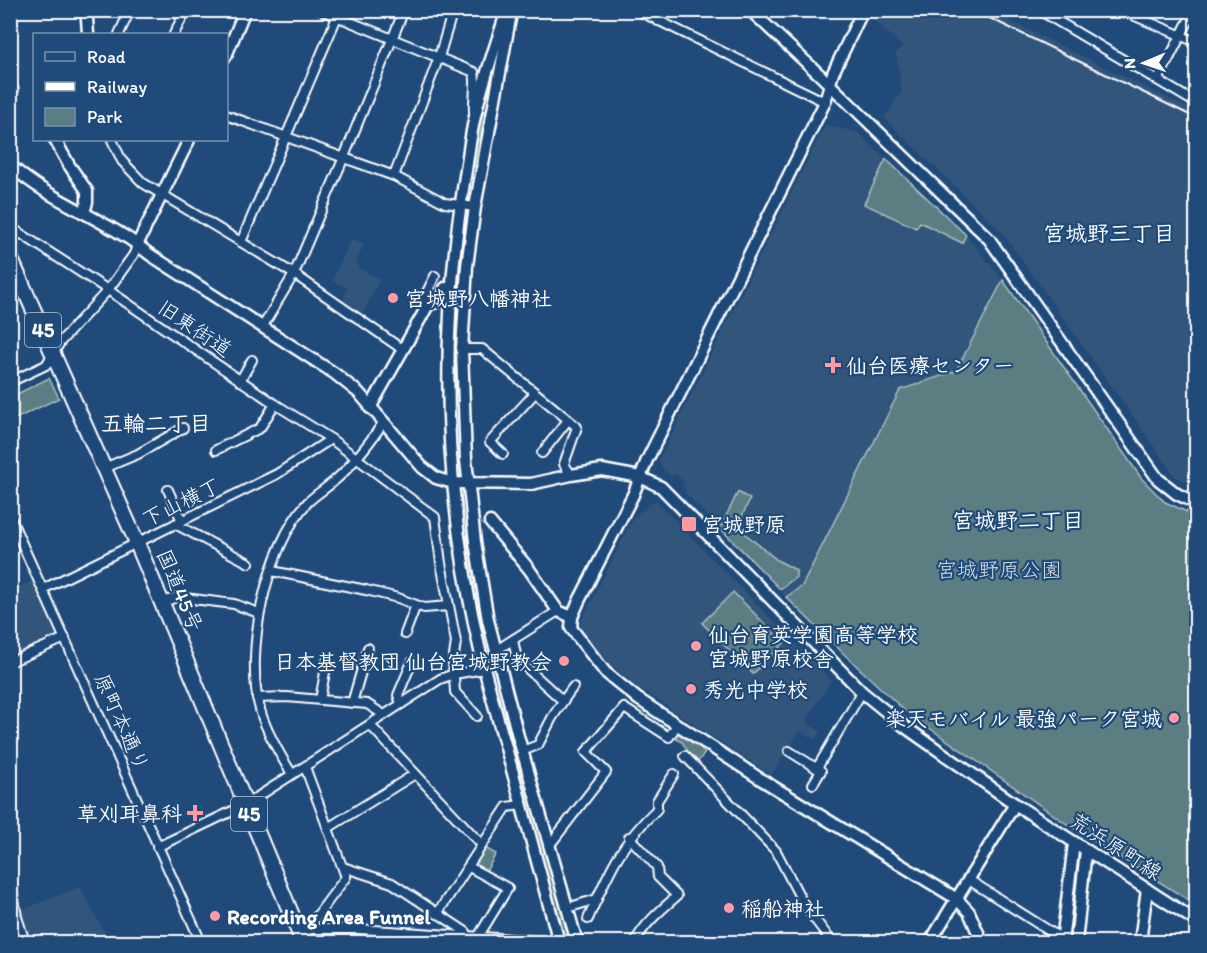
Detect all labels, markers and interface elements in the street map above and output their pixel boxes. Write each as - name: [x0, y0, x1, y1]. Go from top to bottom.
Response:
- legend: [33, 33, 228, 141]
- north arrow: [1114, 33, 1174, 93]
- text: Road: [87, 46, 126, 68]
- text: N: [1120, 58, 1139, 69]
- text: Railway: [87, 76, 148, 98]
- text: Park: [87, 106, 122, 128]
- district label: 宮城野三丁目: [1043, 220, 1175, 247]
- place label: 宮城野八幡神社: [405, 286, 552, 311]
- marker: 宮城野八幡神社: [386, 291, 400, 305]
- street label: 旧東街道: [153, 294, 237, 362]
- road number: 45: [25, 313, 61, 347]
- place label: 仙台医療センター: [846, 353, 1014, 378]
- marker: 仙台医療センター: [824, 356, 842, 374]
- district label: 五輪二丁目: [101, 410, 211, 437]
- street label: 下山横丁: [138, 472, 224, 532]
- district label: 宮城野二丁目: [952, 507, 1084, 534]
- place label: 宮城野原: [702, 512, 786, 537]
- marker: 宮城野原: [680, 515, 698, 533]
- street label: 国道45号: [152, 545, 208, 635]
- park label: 宮城野原公園: [936, 557, 1062, 582]
- place label: 仙台育英学園高等学校 宮城野原校舎: [708, 622, 918, 671]
- marker: 仙台育英学園高等学校 宮城野原校舎: [689, 639, 703, 653]
- place label: 日本基督教団 仙台宮城野教会: [274, 649, 552, 674]
- marker: 日本基督教団 仙台宮城野教会: [557, 654, 571, 668]
- street label: 原町本通り: [89, 669, 155, 775]
- place label: 秀光中学校: [703, 677, 808, 702]
- marker: 秀光中学校: [684, 682, 698, 696]
- place label: 楽天モバイル 最強パーク宮城: [885, 706, 1162, 731]
- marker: 楽天モバイル 最強パーク宮城: [1167, 711, 1181, 725]
- road number: 45: [231, 797, 267, 831]
- place label: 草刈耳鼻科: [77, 801, 182, 826]
- marker: 草刈耳鼻科: [186, 804, 204, 822]
- street label: 荒浜原町線: [1065, 807, 1167, 885]
- place label: 稲船神社: [741, 896, 825, 921]
- marker: 稲船神社: [722, 901, 736, 915]
- place label: Recording Area Funnel: [227, 904, 431, 930]
- marker: Recording Area Funnel: [208, 909, 222, 923]

